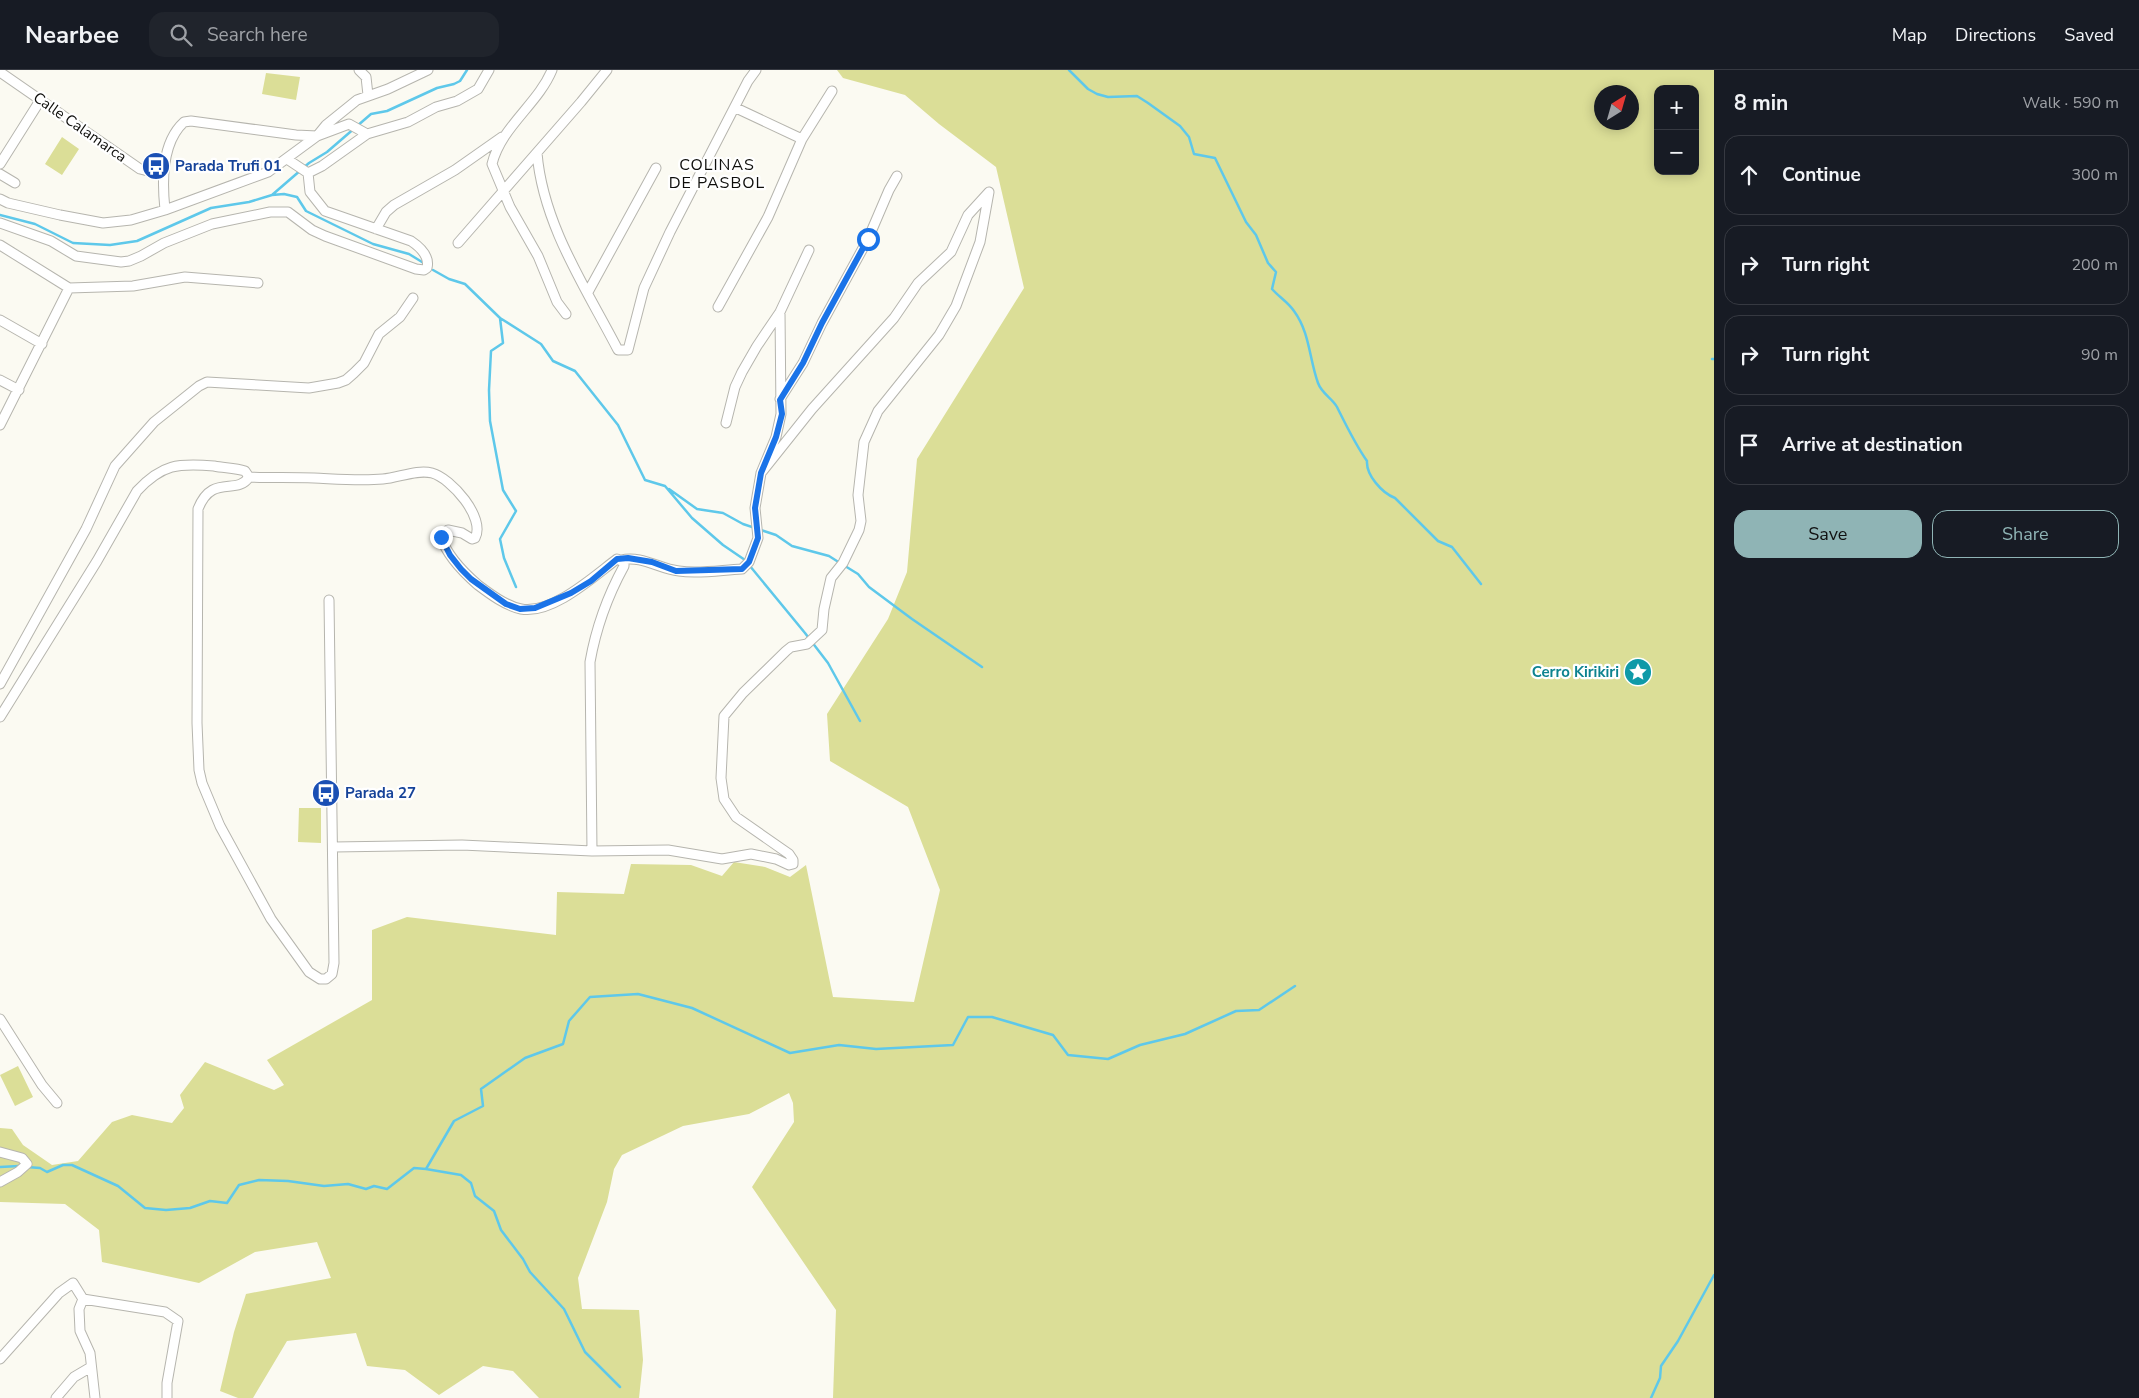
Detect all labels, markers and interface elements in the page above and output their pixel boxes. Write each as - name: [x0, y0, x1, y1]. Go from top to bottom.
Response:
- search box: [149, 12, 499, 57]
- text: Nearbee: [25, 19, 119, 51]
- icon: search: [167, 21, 195, 49]
- text: Search here: [207, 22, 308, 48]
- text: Map: [1892, 23, 1927, 47]
- text: Directions: [1955, 23, 2036, 47]
- text: Saved: [2064, 23, 2114, 47]
- north arrow: [1594, 85, 1639, 130]
- map controls: [1654, 85, 1699, 175]
- button: +: [1654, 85, 1699, 130]
- street label: Calle Calamarca: [29, 87, 131, 167]
- text: 8 min: [1734, 89, 1788, 117]
- text: Walk · 590 m: [2023, 92, 2119, 114]
- button: −: [1654, 130, 1699, 175]
- bus stop icon: Parada Trufi 01: [141, 151, 171, 181]
- district label: COLINAS DE PASBOL: [669, 154, 765, 194]
- place label: Parada Trufi 01: [175, 156, 282, 176]
- icon: ahead: [1735, 161, 1763, 189]
- text: Continue: [1782, 162, 1861, 188]
- text: 300 m: [2071, 164, 2118, 186]
- route start: [857, 228, 880, 251]
- icon: right: [1735, 251, 1763, 279]
- text: Turn right: [1782, 252, 1869, 278]
- text: 200 m: [2071, 254, 2118, 276]
- icon: right: [1735, 341, 1763, 369]
- text: Turn right: [1782, 342, 1869, 368]
- text: 90 m: [2081, 344, 2118, 366]
- icon: arrive: [1735, 431, 1763, 459]
- text: Arrive at destination: [1782, 432, 1963, 458]
- button: Save: [1734, 510, 1922, 558]
- button: Share: [1932, 510, 2119, 558]
- route end: [430, 526, 453, 549]
- place icon: Cerro Kirikiri: [1623, 657, 1653, 687]
- place label: Cerro Kirikiri: [1532, 662, 1619, 682]
- bus stop icon: Parada 27: [311, 778, 341, 808]
- place label: Parada 27: [345, 783, 416, 803]

